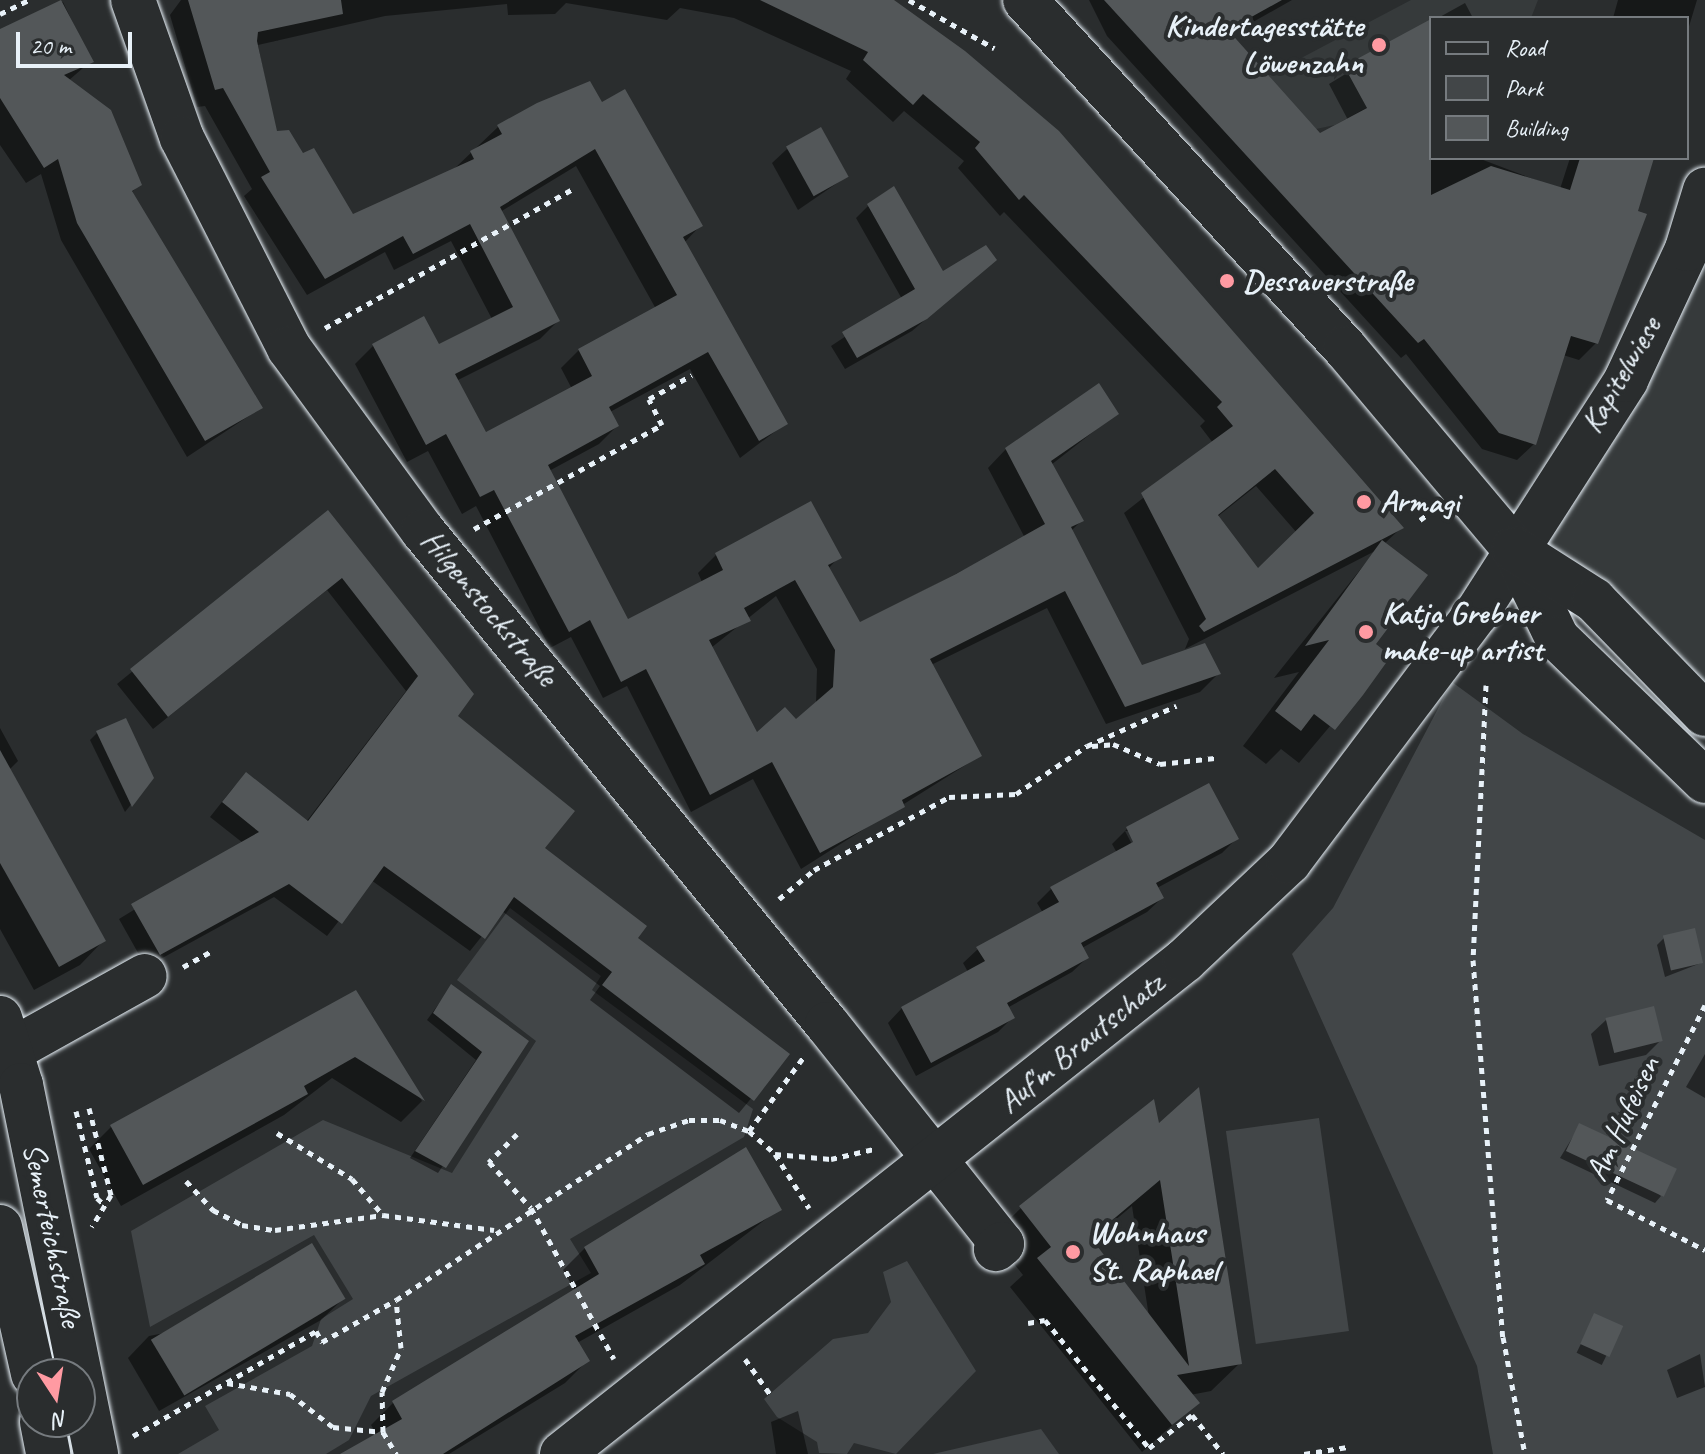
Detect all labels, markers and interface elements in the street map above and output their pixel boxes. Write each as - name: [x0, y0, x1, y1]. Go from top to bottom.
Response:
- place label: Kindertagesstätte Löwenzahn: [1165, 8, 1363, 83]
- scale bar: [20, 16, 136, 66]
- legend: [1429, 16, 1689, 160]
- text: 20 m: [30, 31, 71, 61]
- text: Road: [1505, 33, 1545, 63]
- marker: Kindertagesstätte Löwenzahn: [1370, 36, 1388, 54]
- text: Park: [1505, 73, 1543, 103]
- text: Building: [1505, 113, 1568, 143]
- place label: Dessauerstraße: [1243, 262, 1412, 300]
- marker: Dessauerstraße: [1218, 272, 1236, 290]
- street label: Kapitelwiese: [1572, 310, 1670, 440]
- place label: Armagi: [1380, 483, 1459, 521]
- marker: Armagi: [1355, 493, 1373, 511]
- street label: Hilgenstockstraße: [412, 522, 566, 694]
- place label: Katja Grebner make-up artist: [1382, 595, 1544, 670]
- marker: Katja Grebner make-up artist: [1357, 623, 1375, 641]
- street label: Auf'm Brautschatz: [991, 965, 1171, 1121]
- street label: Am Hufeisen: [1577, 1050, 1669, 1188]
- street label: Semerteichstraße: [14, 1140, 90, 1330]
- place label: Wohnhaus St. Raphael: [1089, 1215, 1218, 1290]
- marker: Wohnhaus St. Raphael: [1064, 1243, 1082, 1261]
- north arrow: [16, 1358, 96, 1438]
- text: N: [51, 1404, 70, 1435]

